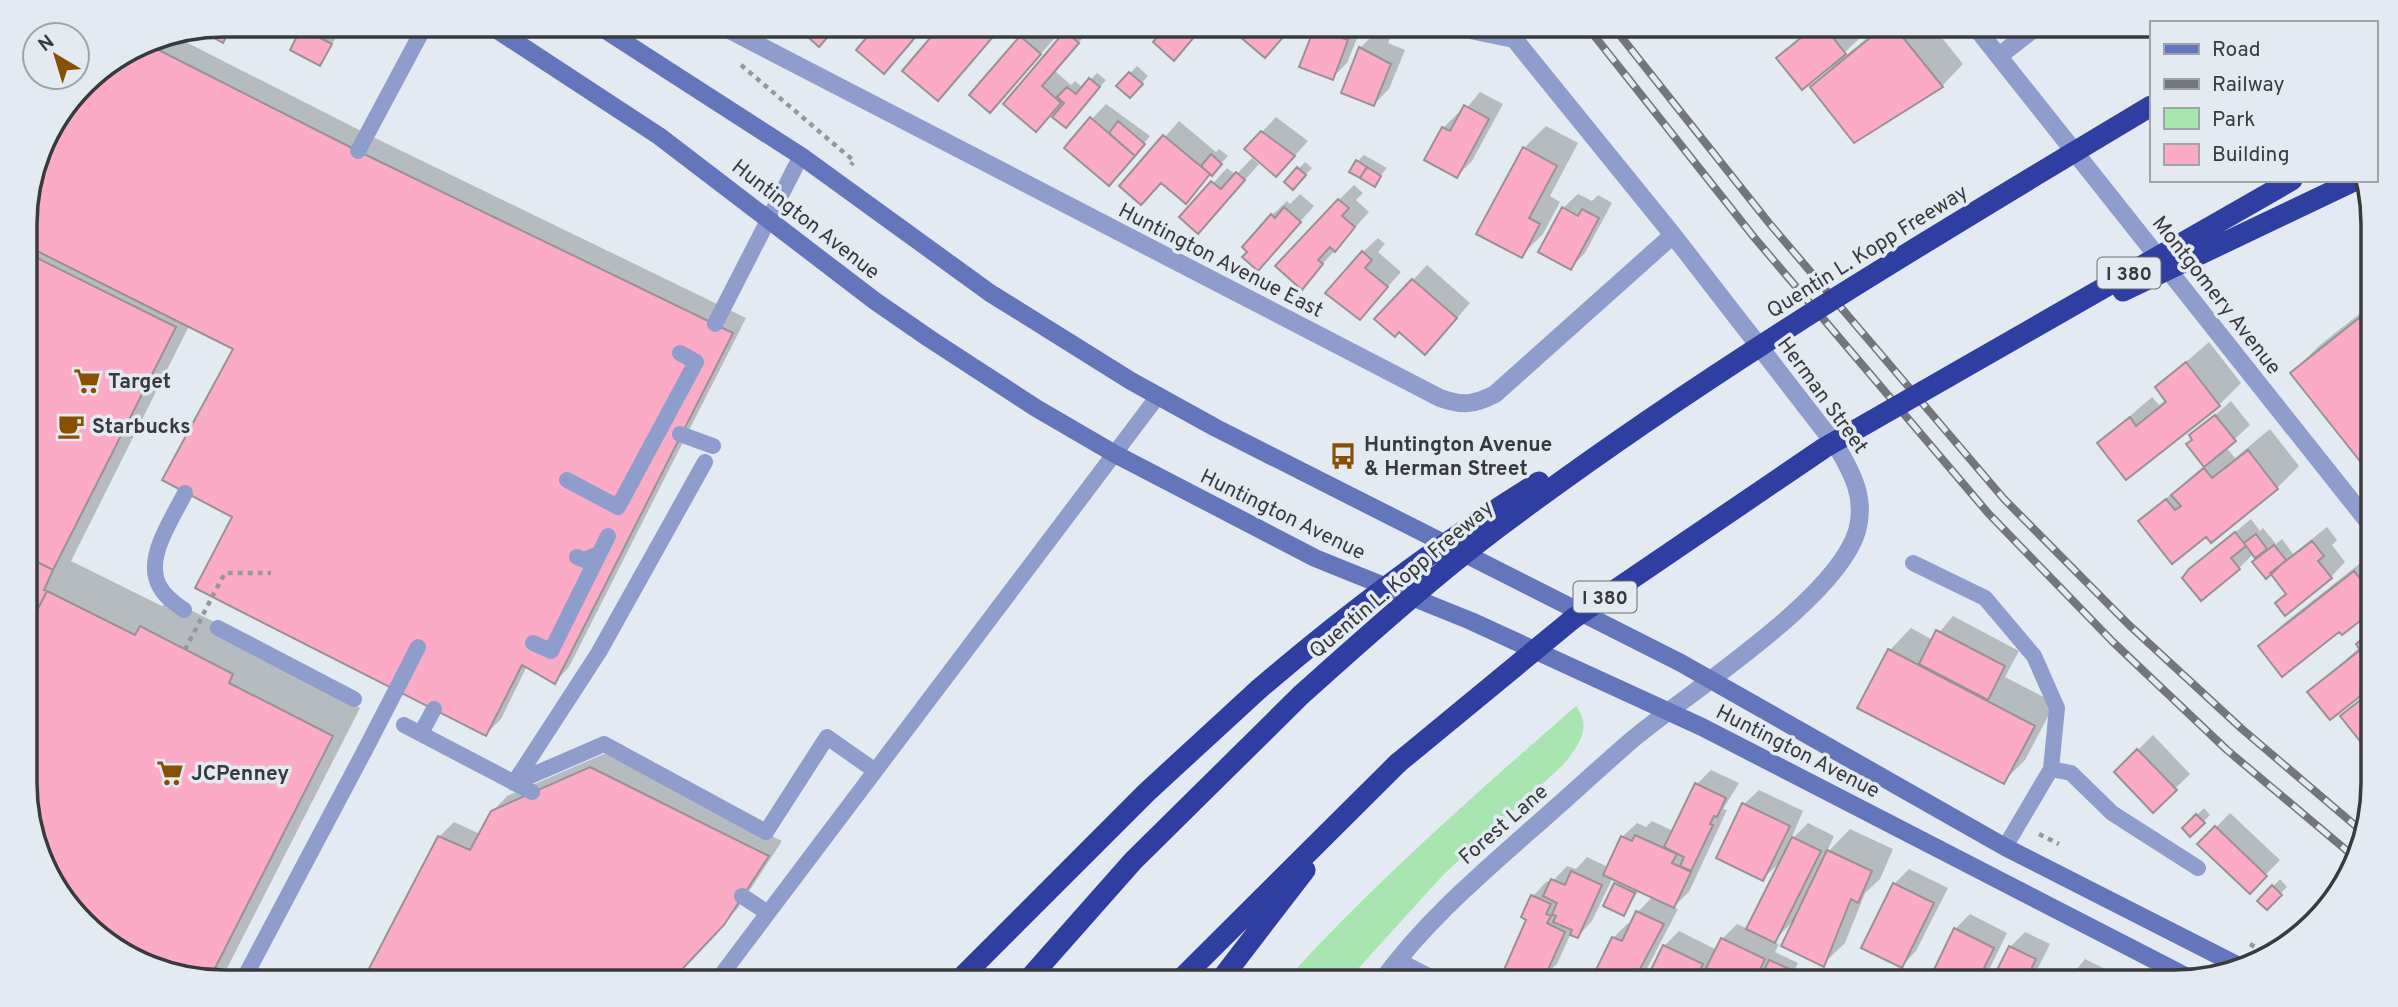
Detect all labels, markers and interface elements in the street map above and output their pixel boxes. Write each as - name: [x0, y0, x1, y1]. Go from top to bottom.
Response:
- north arrow: [21, 21, 91, 91]
- legend: [2150, 21, 2377, 182]
- text: N: [34, 31, 60, 58]
- text: Road: [2212, 37, 2261, 64]
- text: Railway: [2212, 72, 2285, 99]
- text: Park: [2212, 107, 2255, 134]
- text: Building: [2212, 142, 2290, 169]
- street label: Huntington Avenue: [726, 154, 884, 286]
- street label: Quentin L. Kopp Freeway: [1762, 179, 1973, 325]
- street label: Huntington Avenue East: [1113, 198, 1327, 325]
- street label: Montgomery Avenue: [2145, 211, 2286, 381]
- road number: I 380: [2098, 258, 2160, 288]
- street label: Herman Street: [1770, 332, 1873, 460]
- supermarket icon: Target: [72, 366, 102, 396]
- place label: Target: [108, 369, 171, 396]
- cafe icon: Starbucks: [56, 411, 86, 441]
- place label: Starbucks: [92, 414, 191, 441]
- place label: Huntington Avenue & Herman Street: [1364, 432, 1552, 483]
- bus stop icon: Huntington Avenue & Herman Street: [1328, 441, 1358, 471]
- street label: Huntington Avenue: [1195, 464, 1369, 567]
- street label: Quentin L. Kopp Freeway: [1304, 495, 1500, 665]
- road number: I 380: [1574, 582, 1636, 612]
- street label: Huntington Avenue: [1711, 699, 1884, 805]
- supermarket icon: JCPenney: [155, 758, 185, 788]
- place label: JCPenney: [191, 761, 289, 788]
- street label: Forest Lane: [1454, 779, 1554, 871]

